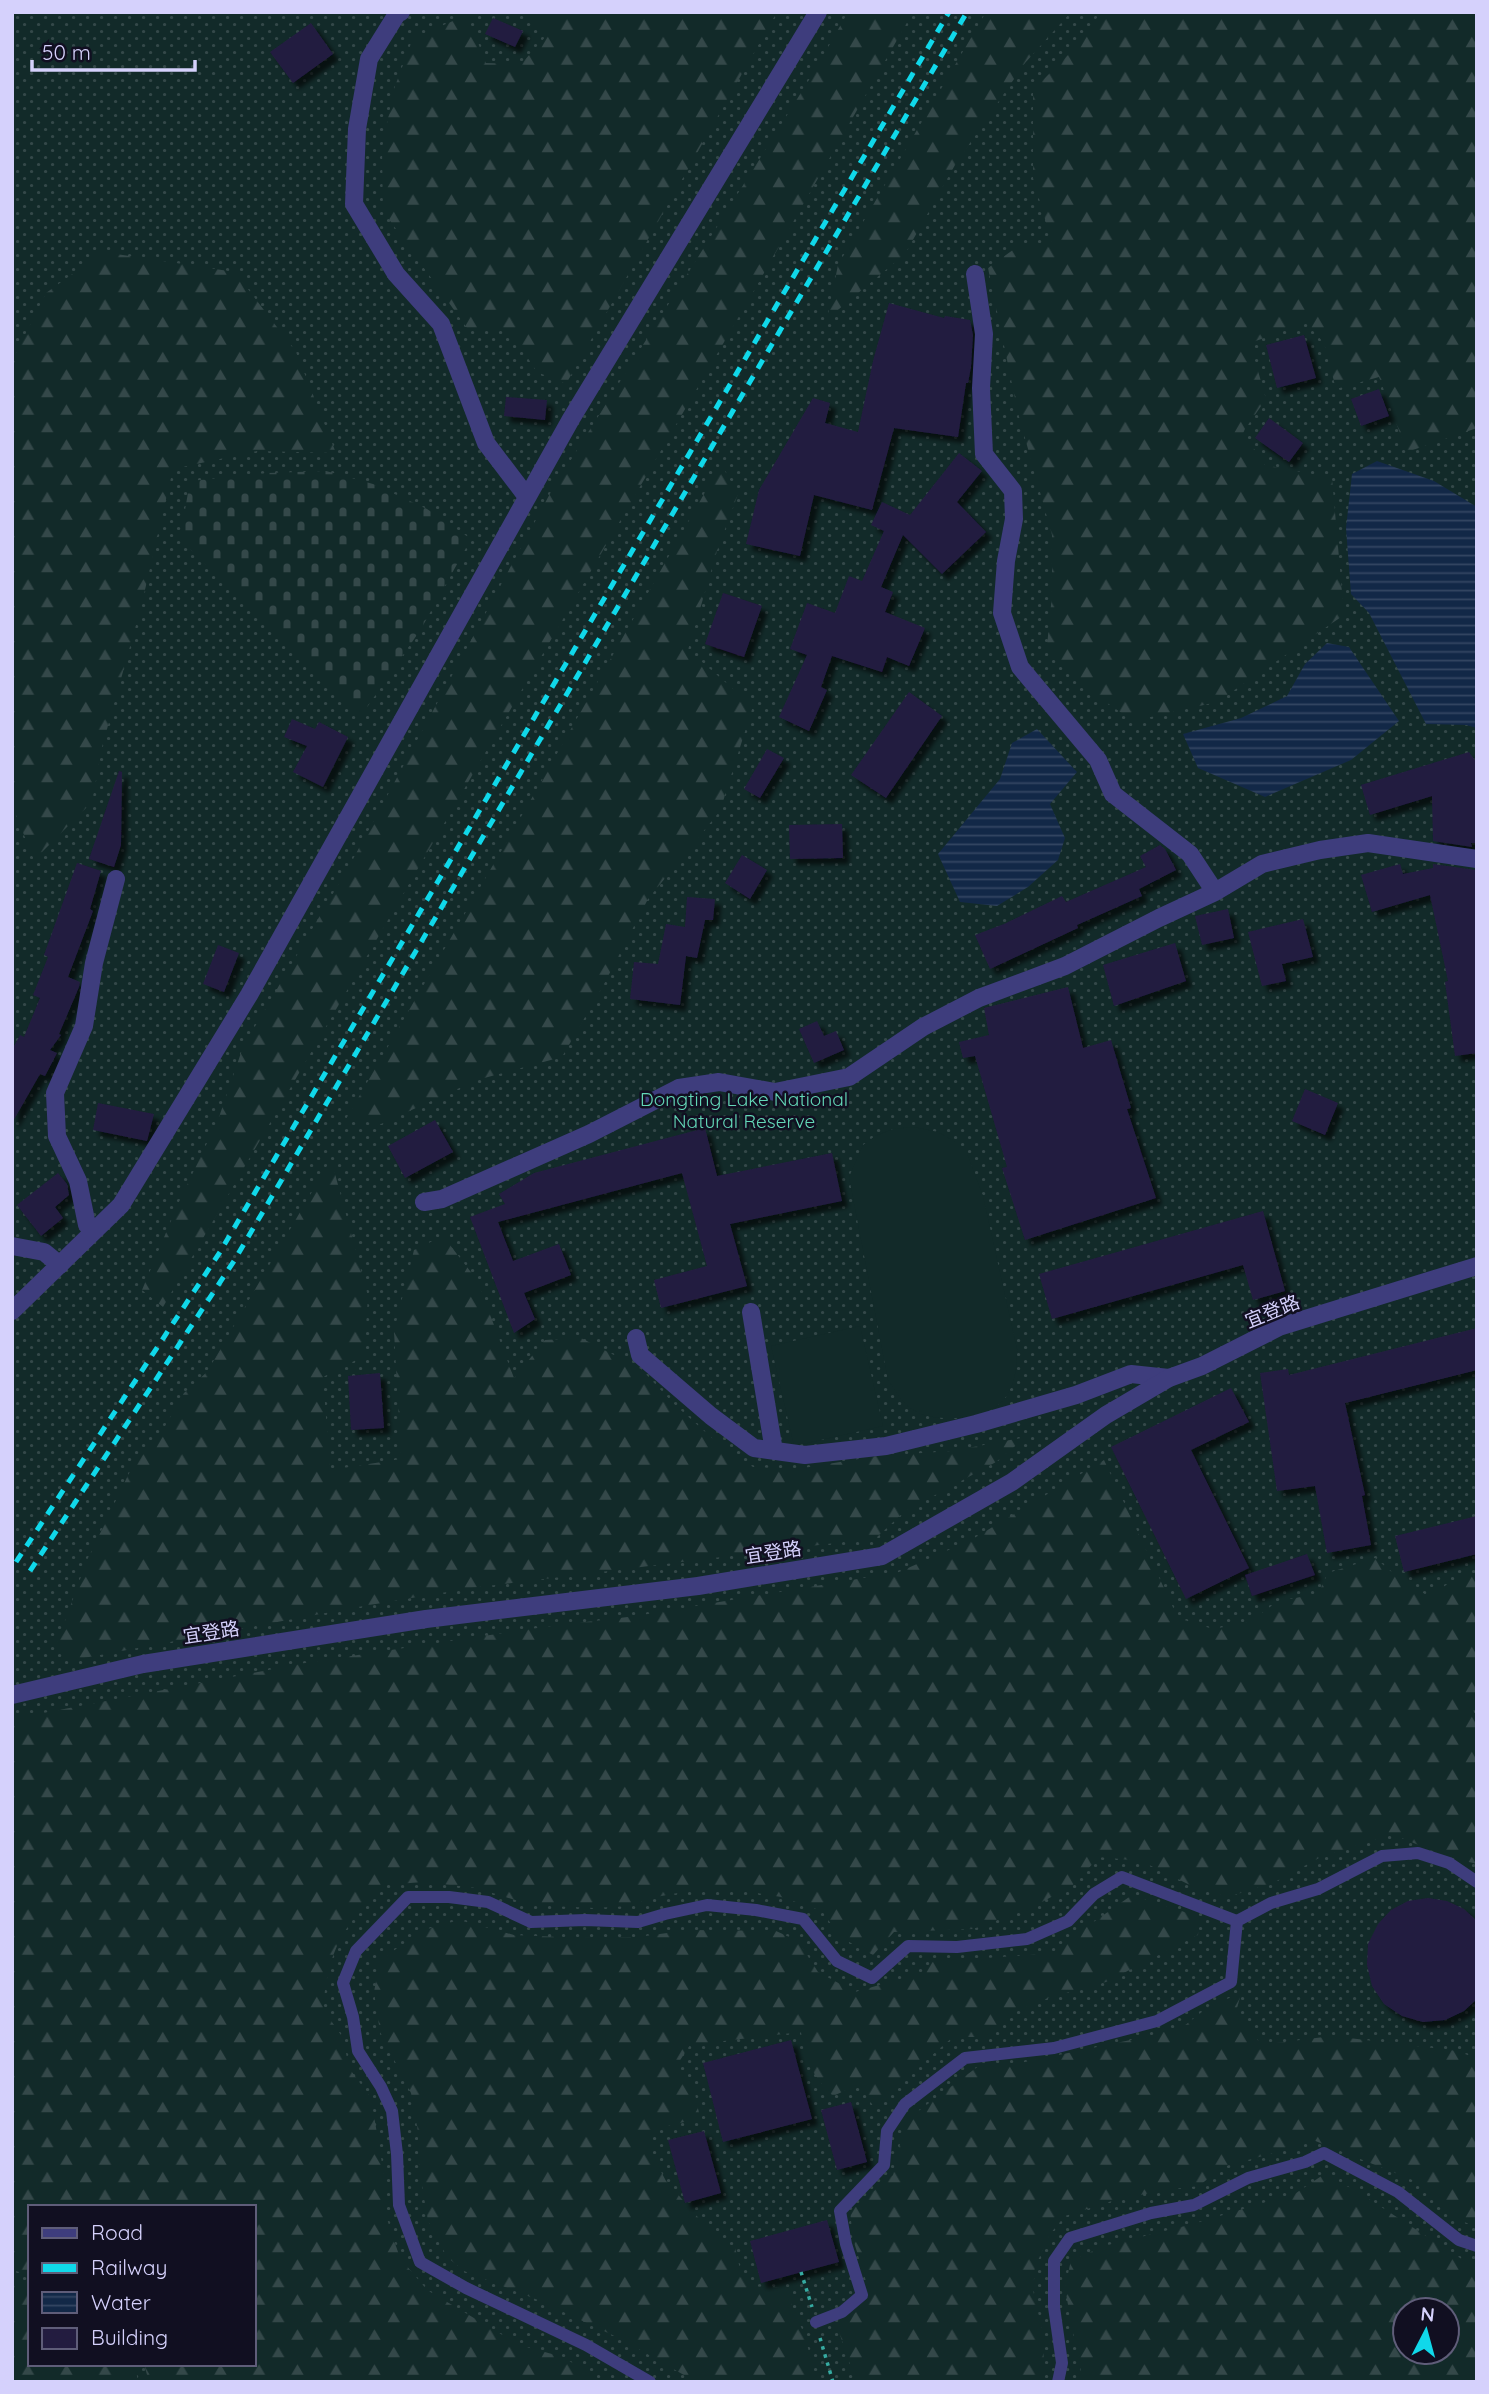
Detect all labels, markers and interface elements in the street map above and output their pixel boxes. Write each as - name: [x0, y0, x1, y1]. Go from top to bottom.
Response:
- scale bar: [32, 28, 194, 72]
- text: 50 m: [42, 39, 91, 65]
- park label: Dongting Lake National Natural Reserve: [640, 1087, 848, 1133]
- street label: 宜登路: [1241, 1289, 1303, 1333]
- street label: 宜登路: [743, 1536, 803, 1568]
- street label: 宜登路: [181, 1616, 241, 1648]
- legend: [28, 2205, 256, 2366]
- text: Road: [91, 2219, 143, 2245]
- text: Railway: [91, 2254, 167, 2280]
- text: Water: [91, 2289, 151, 2315]
- north arrow: [1391, 2296, 1461, 2366]
- text: N: [1420, 2301, 1436, 2327]
- text: Building: [91, 2324, 168, 2350]

